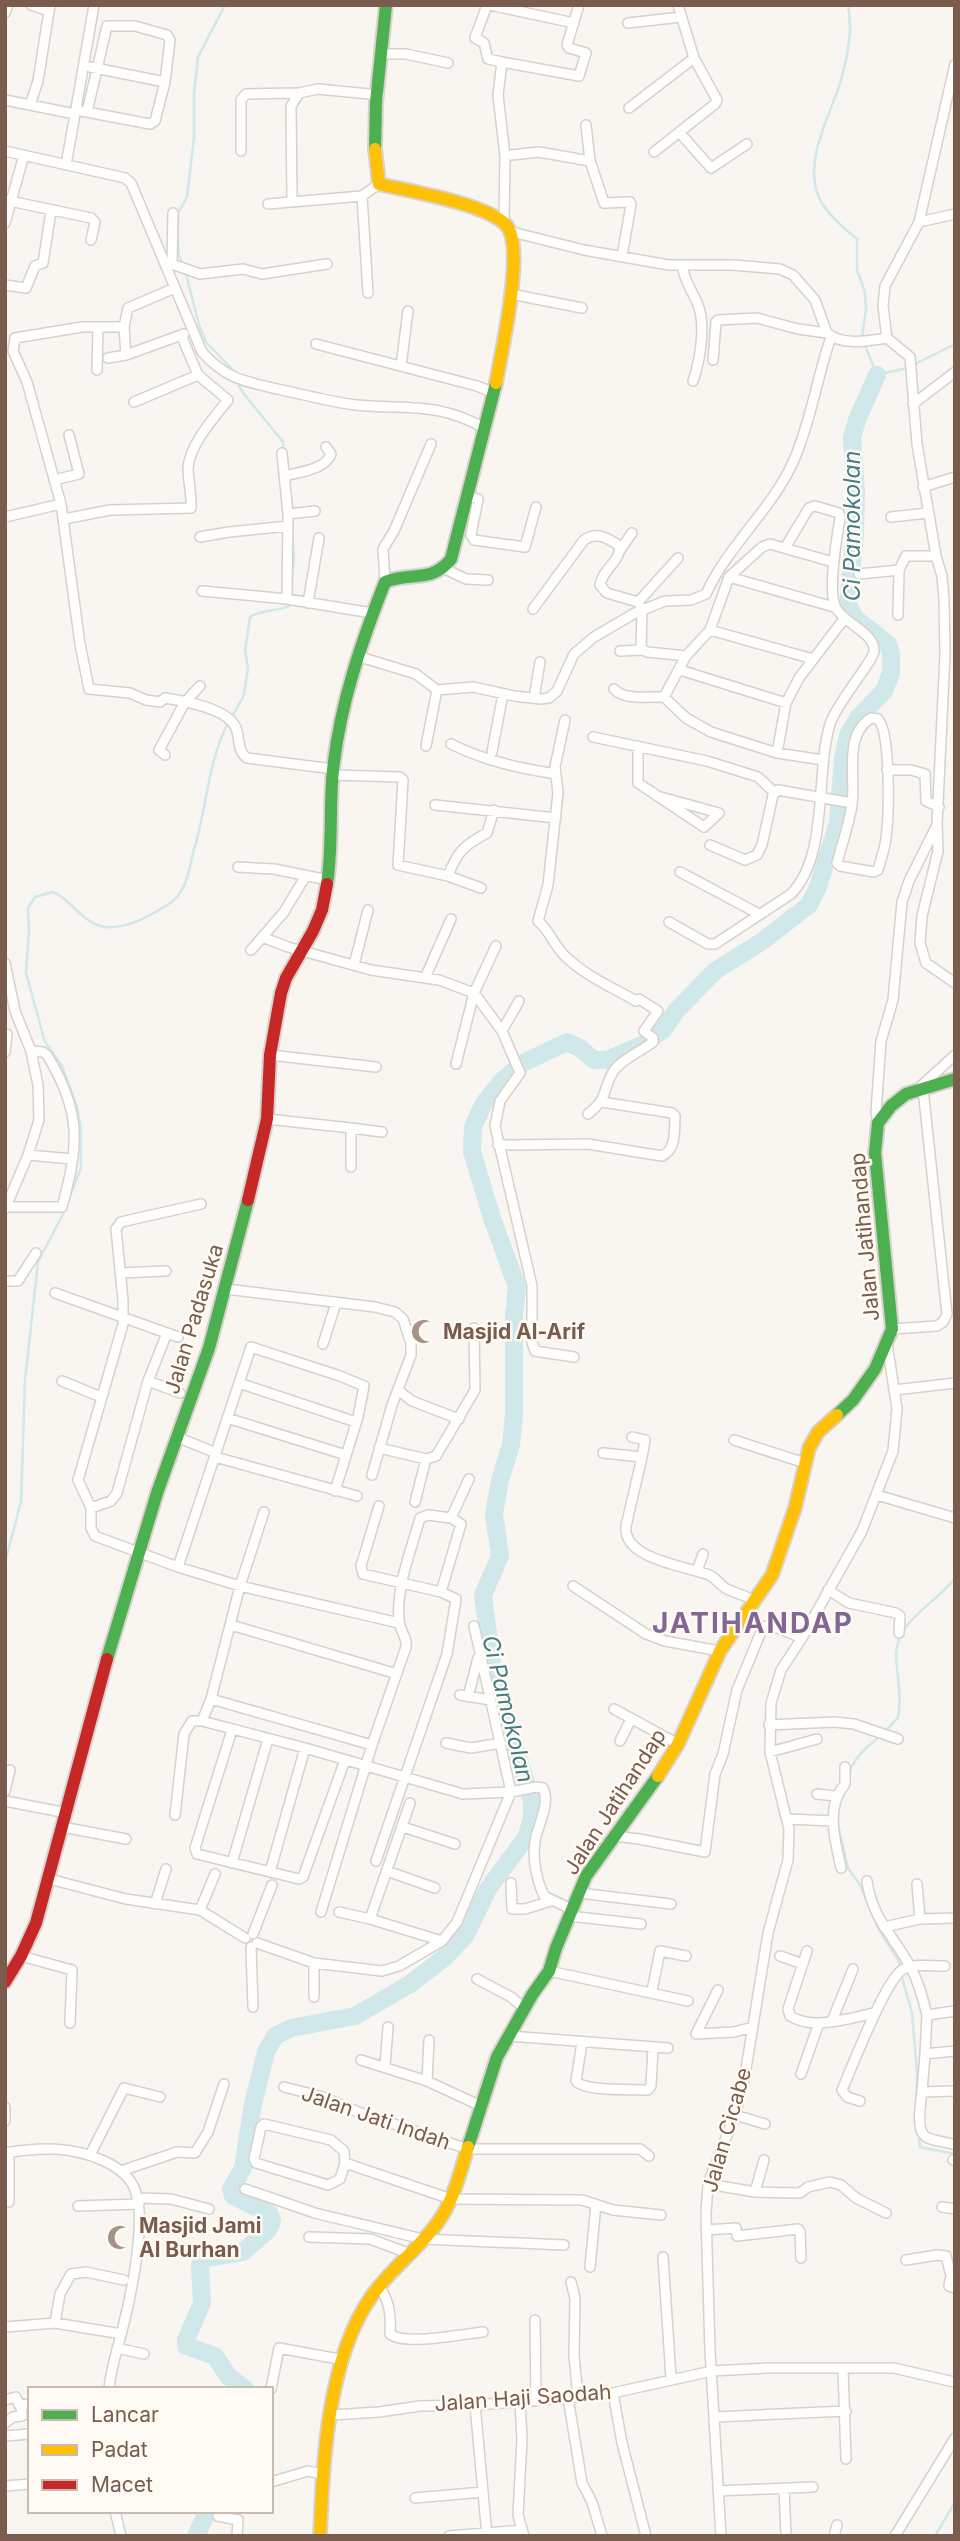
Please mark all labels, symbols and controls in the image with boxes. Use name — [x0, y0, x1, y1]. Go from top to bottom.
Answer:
water label: Ci Pamokolan — [838, 451, 866, 601]
street label: Jalan Jatihandap — [845, 1152, 884, 1322]
street label: Jalan Padasuka — [159, 1241, 228, 1397]
mosque icon: Masjid Al-Arif — [409, 1318, 437, 1346]
place label: Masjid Al-Arif — [443, 1319, 586, 1344]
district label: JATIHANDAP — [652, 1606, 854, 1640]
water label: Ci Pamokolan — [476, 1633, 540, 1785]
street label: Jalan Jatihandap — [558, 1724, 671, 1879]
street label: Jalan Cicabe — [697, 2065, 756, 2195]
street label: Jalan Jati Indah — [298, 2080, 454, 2155]
place label: Masjid Jami Al Burhan — [139, 2213, 261, 2262]
mosque icon: Masjid Jami Al Burhan — [105, 2224, 133, 2252]
street label: Jalan Haji Saodah — [434, 2379, 612, 2416]
legend — [28, 2387, 273, 2513]
text: Lancar — [91, 2402, 159, 2427]
text: Padat — [91, 2437, 148, 2462]
text: Macet — [91, 2472, 153, 2497]

